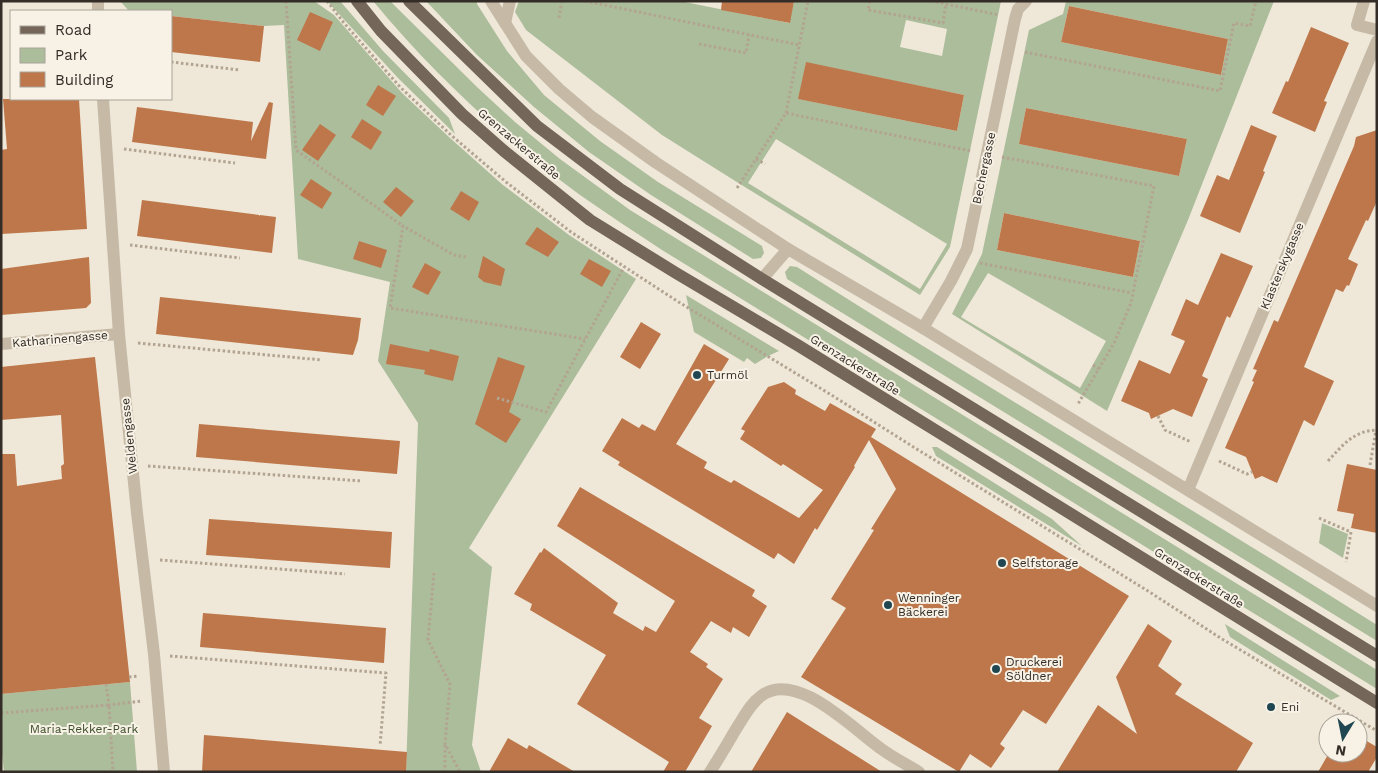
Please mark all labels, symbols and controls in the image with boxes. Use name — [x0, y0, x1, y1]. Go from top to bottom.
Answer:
legend — [10, 10, 172, 100]
text: Road — [55, 21, 92, 39]
text: Park — [55, 46, 88, 64]
text: Building — [55, 71, 113, 89]
street label: Grenzackerstraße — [475, 106, 563, 183]
street label: Bechergasse — [970, 131, 998, 205]
street label: Klasterskygasse — [1257, 220, 1307, 312]
street label: Katharinengasse — [12, 328, 109, 350]
street label: Grenzackerstraße — [808, 332, 902, 398]
place label: Turmöl — [707, 368, 748, 382]
marker: Turmöl — [691, 369, 703, 381]
street label: Weldengasse — [118, 397, 140, 475]
street label: Grenzackerstraße — [1152, 545, 1246, 611]
place label: Selfstorage — [1012, 556, 1078, 570]
marker: Selfstorage — [996, 557, 1008, 569]
place label: Wenninger Bäckerei — [898, 591, 960, 619]
marker: Wenninger Bäckerei — [882, 599, 894, 611]
place label: Druckerei Söldner — [1006, 655, 1062, 683]
marker: Druckerei Söldner — [990, 663, 1002, 675]
place label: Eni — [1281, 700, 1299, 714]
marker: Eni — [1265, 701, 1277, 713]
north arrow — [1318, 713, 1368, 763]
park label: Maria-Rekker-Park — [30, 722, 139, 736]
text: N — [1334, 742, 1347, 760]

